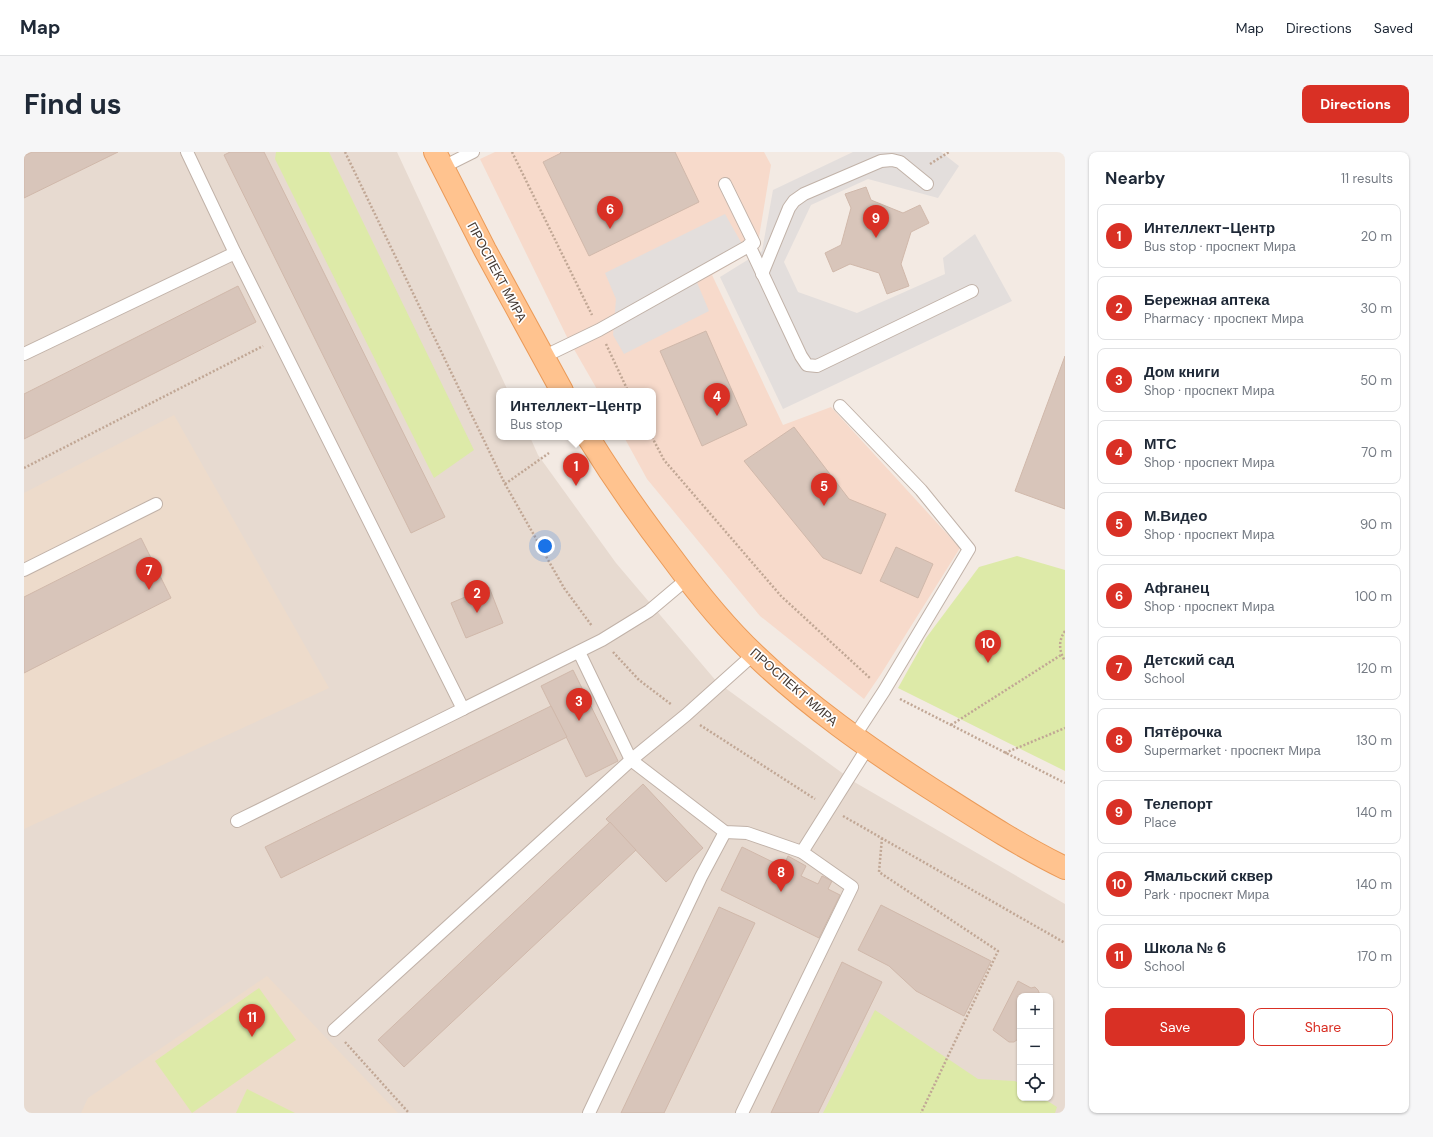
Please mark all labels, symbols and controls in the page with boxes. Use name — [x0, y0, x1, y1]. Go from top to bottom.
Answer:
text: Map — [20, 15, 60, 40]
text: Map — [1236, 19, 1264, 37]
text: Directions — [1286, 19, 1352, 37]
text: Saved — [1374, 19, 1413, 37]
button: Directions — [1302, 85, 1409, 123]
text: Find us — [24, 86, 122, 123]
text: Nearby — [1105, 167, 1165, 189]
text: 11 results — [1341, 170, 1393, 187]
pin: 6 — [597, 196, 623, 229]
pin: 9 — [863, 205, 889, 238]
text: Интеллект-Центр — [1144, 218, 1275, 238]
street label: ПРОСПЕКТ МИРА — [463, 219, 531, 325]
text: 1 — [1117, 228, 1121, 245]
text: 20 m — [1361, 228, 1392, 245]
text: Bus stop · проспект Мира — [1144, 238, 1296, 255]
text: Бережная аптека — [1144, 290, 1270, 310]
text: 2 — [1115, 300, 1123, 317]
text: 30 m — [1360, 300, 1392, 317]
text: Pharmacy · проспект Мира — [1144, 310, 1304, 327]
text: Дом книги — [1144, 362, 1220, 382]
text: 3 — [1115, 372, 1123, 389]
text: 50 m — [1360, 372, 1392, 389]
text: Shop · проспект Мира — [1144, 382, 1274, 399]
pin: 4 — [704, 383, 730, 416]
popup — [496, 388, 656, 440]
text: Интеллект-Центр — [510, 396, 642, 416]
text: Bus stop — [510, 416, 563, 433]
text: МТС — [1144, 434, 1177, 454]
text: 4 — [1115, 444, 1123, 461]
text: 70 m — [1361, 444, 1392, 461]
pin: 1 — [563, 453, 589, 486]
text: Shop · проспект Мира — [1144, 454, 1274, 471]
pin: 5 — [811, 473, 837, 506]
text: М.Видео — [1144, 506, 1207, 526]
text: 5 — [1115, 516, 1123, 533]
text: 90 m — [1360, 516, 1392, 533]
text: Shop · проспект Мира — [1144, 526, 1274, 543]
your location — [535, 536, 555, 556]
pin: 7 — [136, 557, 162, 590]
text: Афганец — [1144, 578, 1209, 598]
pin: 2 — [464, 580, 490, 613]
text: 6 — [1115, 588, 1123, 605]
text: 100 m — [1355, 588, 1392, 605]
text: Shop · проспект Мира — [1144, 598, 1274, 615]
pin: 10 — [975, 630, 1001, 663]
street label: ПРОСПЕКТ МИРА — [747, 644, 842, 730]
text: Детский сад — [1144, 650, 1234, 670]
text: 7 — [1116, 660, 1122, 677]
text: 120 m — [1357, 660, 1392, 677]
text: School — [1144, 670, 1185, 687]
pin: 3 — [566, 688, 592, 721]
text: Пятёрочка — [1144, 722, 1222, 742]
text: 8 — [1115, 732, 1123, 749]
text: 130 m — [1356, 732, 1392, 749]
text: Supermarket · проспект Мира — [1144, 742, 1321, 759]
text: Телепорт — [1144, 794, 1213, 814]
text: 9 — [1115, 804, 1123, 821]
text: 140 m — [1356, 804, 1392, 821]
text: Place — [1144, 814, 1176, 831]
pin: 8 — [768, 859, 794, 892]
text: Ямальский сквер — [1144, 866, 1273, 886]
text: 10 — [1112, 876, 1126, 893]
text: 140 m — [1356, 876, 1392, 893]
text: Park · проспект Мира — [1144, 886, 1269, 903]
text: Школа № 6 — [1144, 938, 1226, 958]
text: 11 — [1114, 948, 1124, 965]
text: 170 m — [1357, 948, 1392, 965]
text: School — [1144, 958, 1185, 975]
map controls — [1017, 993, 1053, 1101]
button: + — [1017, 993, 1053, 1029]
pin: 11 — [239, 1004, 265, 1037]
button: Save — [1105, 1008, 1245, 1046]
button: Share — [1253, 1008, 1393, 1046]
button: − — [1017, 1029, 1053, 1065]
button: locate — [1017, 1065, 1053, 1101]

